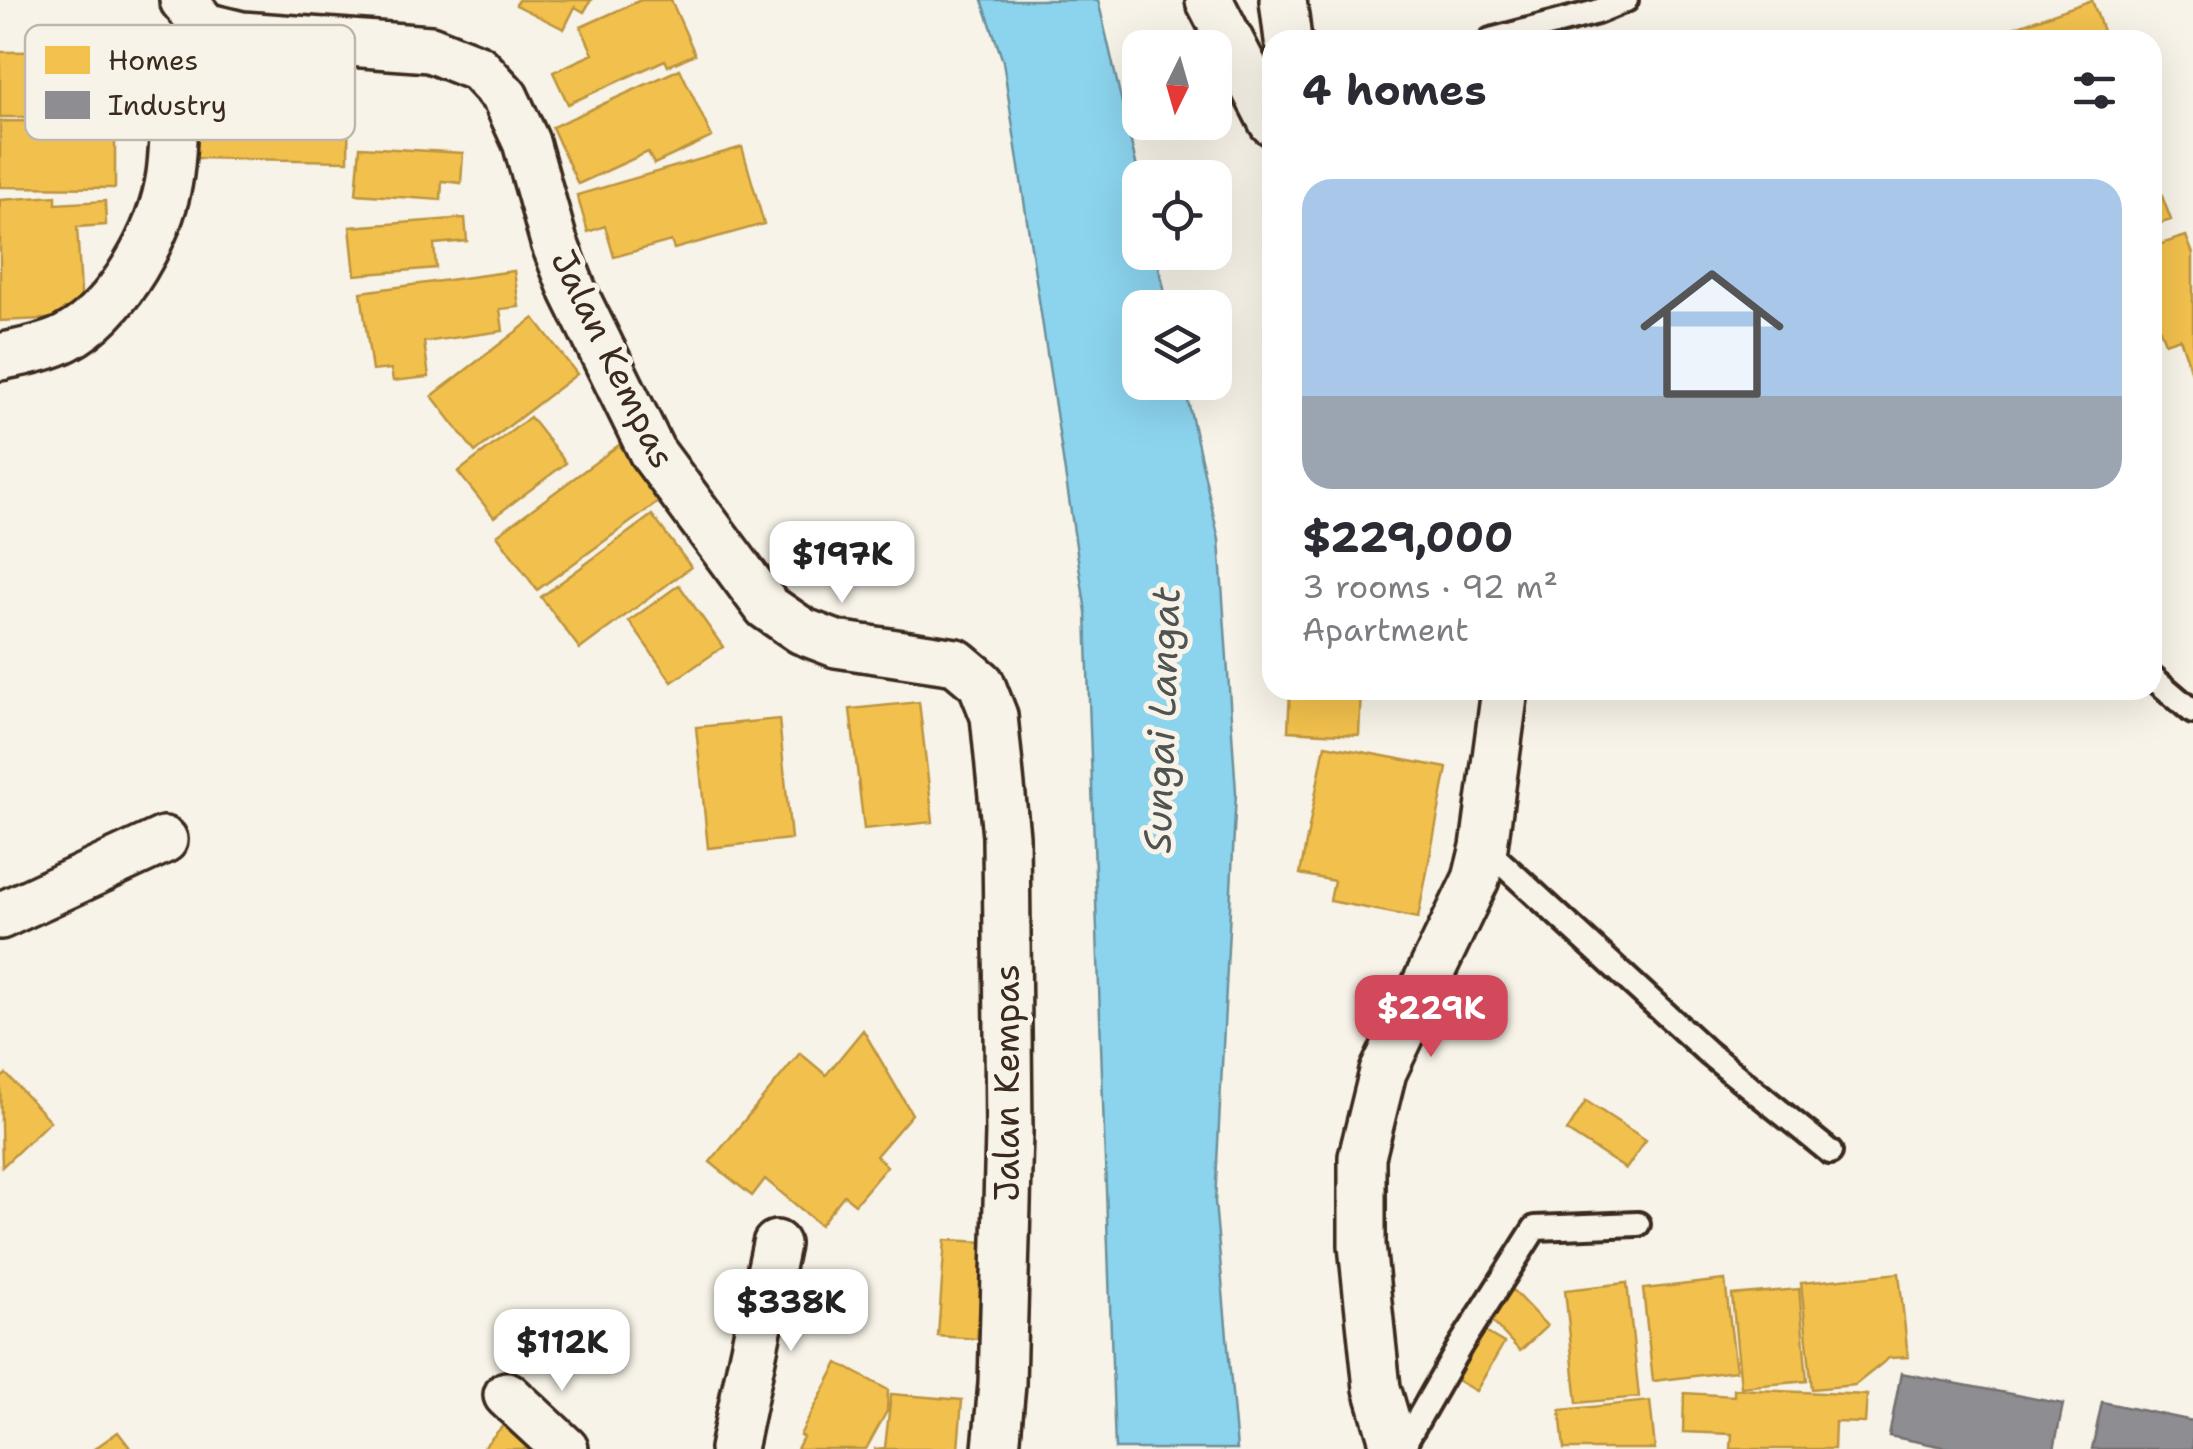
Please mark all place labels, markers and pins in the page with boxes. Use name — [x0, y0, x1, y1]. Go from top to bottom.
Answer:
pin: $197K — [772, 521, 912, 606]
pin: $229K — [1361, 975, 1501, 1060]
pin: $338K — [721, 1269, 861, 1354]
pin: $112K — [492, 1309, 632, 1394]

